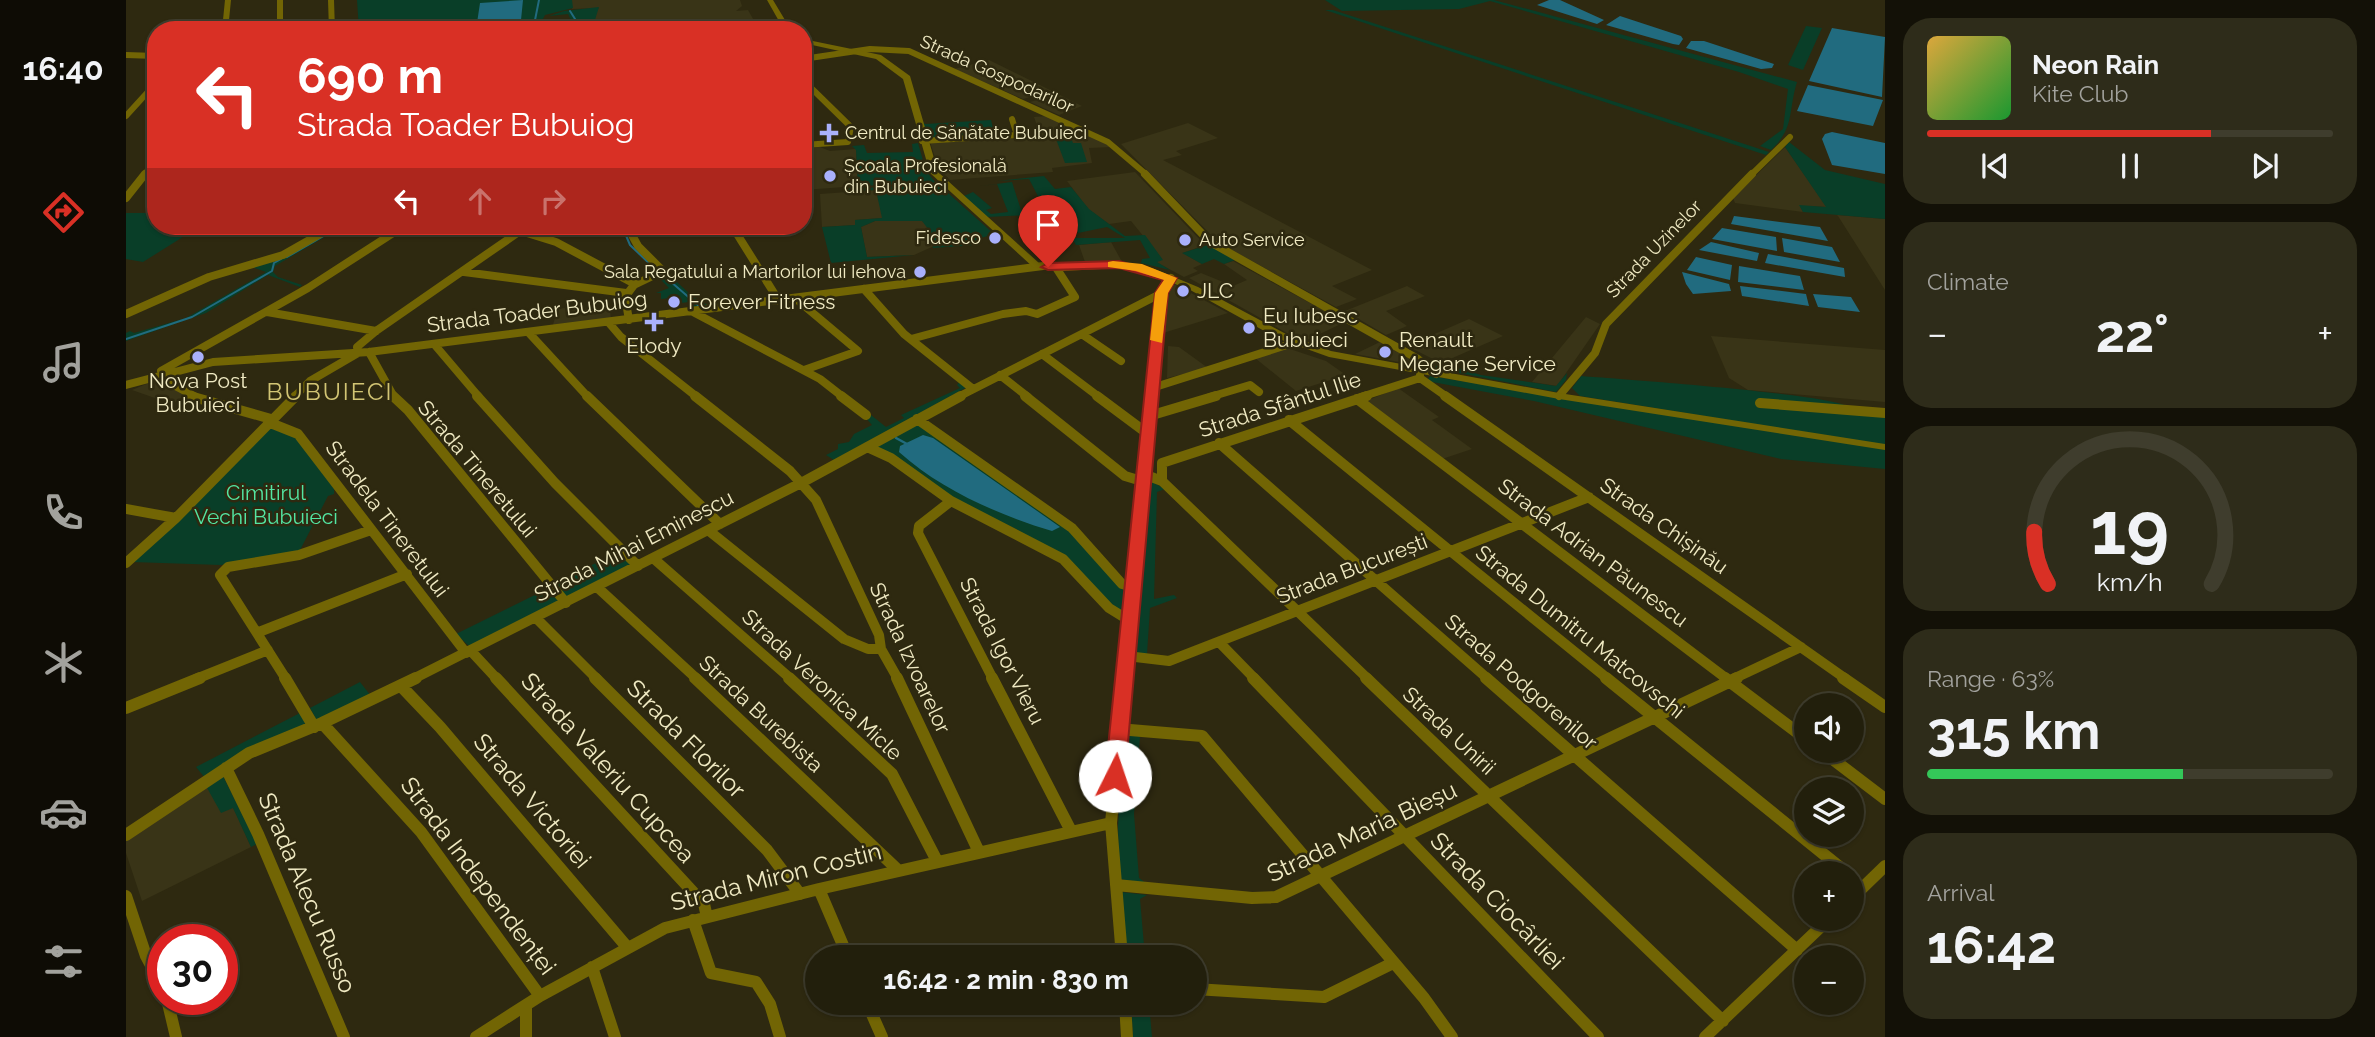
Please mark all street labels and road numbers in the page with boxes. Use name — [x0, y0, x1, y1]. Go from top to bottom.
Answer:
street label: Strada Gospodarilor — [917, 30, 1078, 117]
street label: Strada Uzinelor — [1602, 195, 1706, 302]
street label: Strada Toader Bubuiog — [425, 286, 648, 337]
street label: Strada Sfântul Ilie — [1196, 367, 1364, 443]
street label: Strada Tineretului — [413, 395, 542, 542]
street label: Stradela Tineretului — [320, 436, 454, 602]
street label: Strada Chișinău — [1596, 472, 1733, 579]
street label: Strada Adrian Păunescu — [1493, 473, 1693, 632]
street label: Strada Mihai Eminescu — [530, 484, 738, 607]
street label: Strada București — [1273, 528, 1431, 609]
street label: Strada Dumitru Matcovschi — [1471, 540, 1690, 724]
street label: Strada Igor Vieru — [955, 573, 1050, 728]
street label: Strada Izvoarelor — [865, 578, 957, 738]
street label: Strada Veronica Micle — [737, 604, 908, 765]
street label: Strada Podgorenilor — [1440, 609, 1603, 755]
street label: Strada Burebista — [694, 650, 828, 777]
street label: Strada Valeriu Cupcea — [515, 667, 701, 869]
street label: Strada Florilor — [621, 673, 752, 804]
street label: Strada Unirii — [1398, 681, 1501, 780]
street label: Strada Victoriei — [468, 727, 597, 874]
street label: Strada Independenței — [395, 771, 562, 980]
street label: Strada Maria Bieșu — [1262, 775, 1461, 888]
street label: Strada Alecu Russo — [252, 788, 363, 997]
street label: Strada Ciocârliei — [1425, 826, 1570, 975]
street label: Strada Miron Costin — [667, 836, 884, 917]

